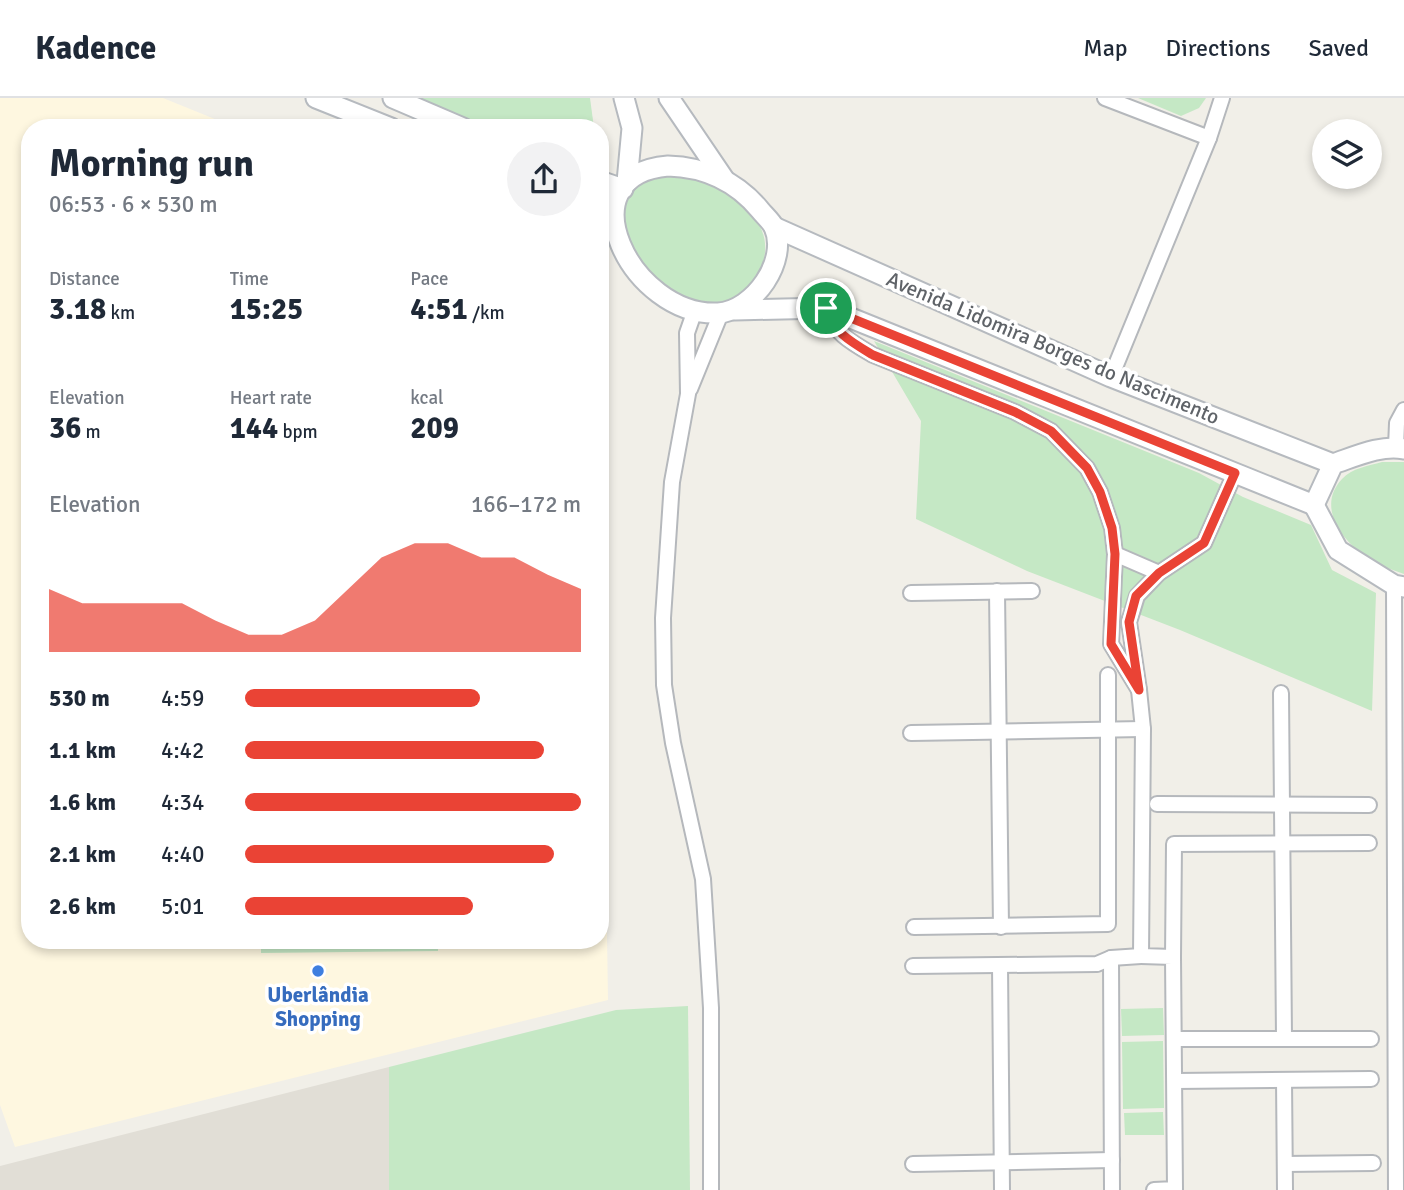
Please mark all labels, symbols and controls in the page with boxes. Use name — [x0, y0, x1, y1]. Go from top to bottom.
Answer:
text: Kadence — [35, 28, 156, 69]
text: Map — [1083, 33, 1128, 63]
text: Directions — [1166, 33, 1271, 63]
text: Saved — [1309, 33, 1369, 63]
map controls — [1312, 119, 1382, 189]
button: layers — [1312, 119, 1382, 189]
text: Morning run — [49, 140, 254, 187]
button: share — [507, 142, 581, 216]
text: 06:53 · 6 × 530 m — [49, 190, 218, 219]
street label: Avenida Lidomira Borges do Nascimento — [883, 266, 1223, 430]
text: Distance — [49, 267, 120, 291]
text: Time — [230, 267, 269, 291]
text: Pace — [410, 267, 449, 291]
pin — [796, 278, 856, 338]
icon: arrive — [807, 289, 845, 327]
text: 3.18 — [49, 291, 106, 328]
text: 15:25 — [230, 291, 303, 328]
text: 4:51 — [410, 291, 468, 328]
text: km — [106, 301, 135, 325]
text: /km — [468, 301, 505, 325]
text: Elevation — [49, 386, 125, 410]
text: Heart rate — [230, 386, 312, 410]
text: kcal — [410, 386, 444, 410]
text: 36 — [49, 410, 81, 447]
text: 144 — [230, 410, 278, 447]
text: 209 — [410, 410, 459, 447]
text: m — [81, 420, 101, 444]
text: bpm — [278, 420, 318, 444]
text: Elevation — [49, 490, 141, 519]
text: 166–172 m — [471, 490, 581, 519]
text: 530 m — [49, 684, 110, 713]
text: 4:59 — [161, 684, 204, 713]
text: 1.1 km — [49, 736, 116, 765]
text: 4:42 — [161, 736, 204, 765]
text: 1.6 km — [49, 788, 116, 817]
text: 4:34 — [161, 788, 204, 817]
text: 2.1 km — [49, 840, 116, 869]
text: 4:40 — [161, 840, 204, 869]
text: 2.6 km — [49, 892, 116, 921]
text: 5:01 — [161, 892, 204, 921]
marker: Uberlândia Shopping — [310, 963, 326, 979]
place label: Uberlândia Shopping — [267, 982, 369, 1032]

